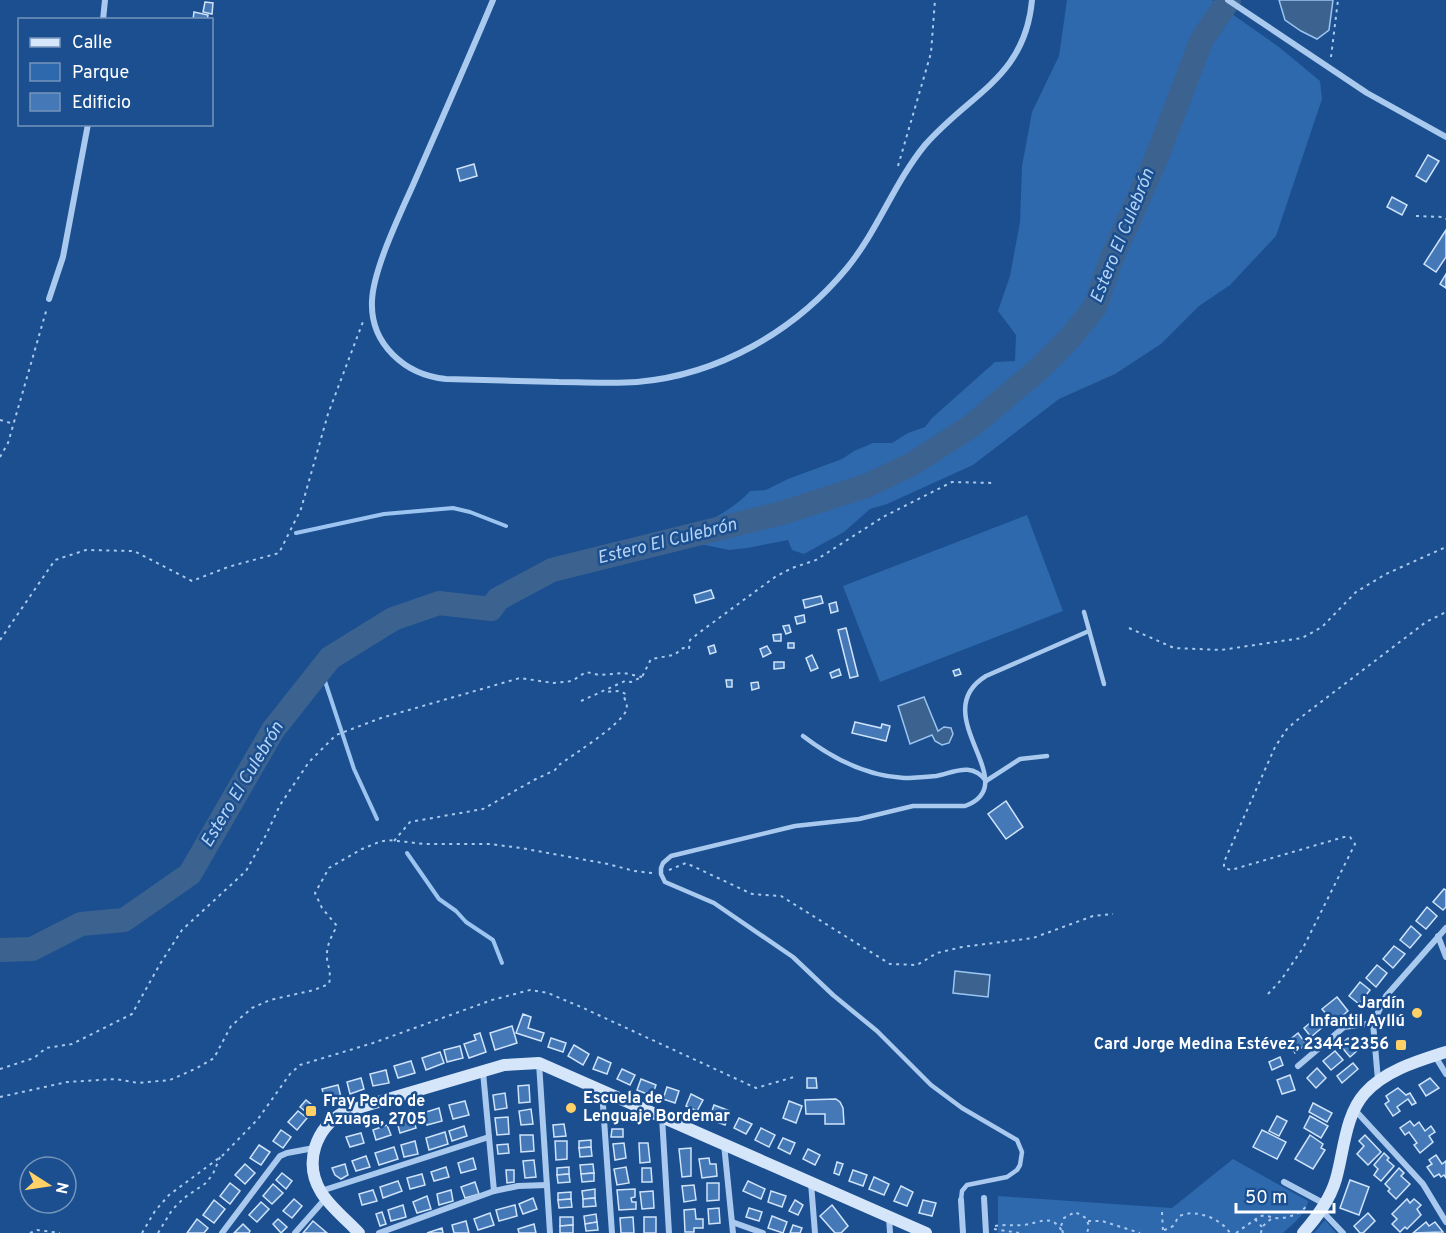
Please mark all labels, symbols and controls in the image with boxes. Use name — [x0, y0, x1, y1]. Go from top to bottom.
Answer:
legend — [18, 18, 213, 126]
text: Calle — [72, 32, 112, 55]
text: Parque — [72, 62, 129, 85]
text: Edificio — [72, 92, 131, 115]
water label: Estero El Culebrón — [1086, 165, 1160, 307]
water label: Estero El Culebrón — [595, 514, 739, 570]
water label: Estero El Culebrón — [196, 718, 290, 852]
place label: Jardín Infantil Ayllú — [1310, 994, 1405, 1032]
marker: Jardín Infantil Ayllú — [1410, 1006, 1424, 1020]
place label: Card Jorge Medina Estévez, 2344-2356 — [1094, 1035, 1389, 1055]
marker: Card Jorge Medina Estévez, 2344-2356 — [1394, 1038, 1408, 1052]
place label: Escuela de Lenguaje Bordemar — [583, 1089, 730, 1127]
place label: Fray Pedro de Azuaga, 2705 — [323, 1092, 427, 1130]
marker: Escuela de Lenguaje Bordemar — [564, 1101, 578, 1115]
marker: Fray Pedro de Azuaga, 2705 — [304, 1104, 318, 1118]
north arrow — [18, 1155, 78, 1215]
scale bar — [1236, 1176, 1334, 1214]
text: N — [50, 1180, 72, 1195]
text: 50 m — [1245, 1187, 1287, 1210]

